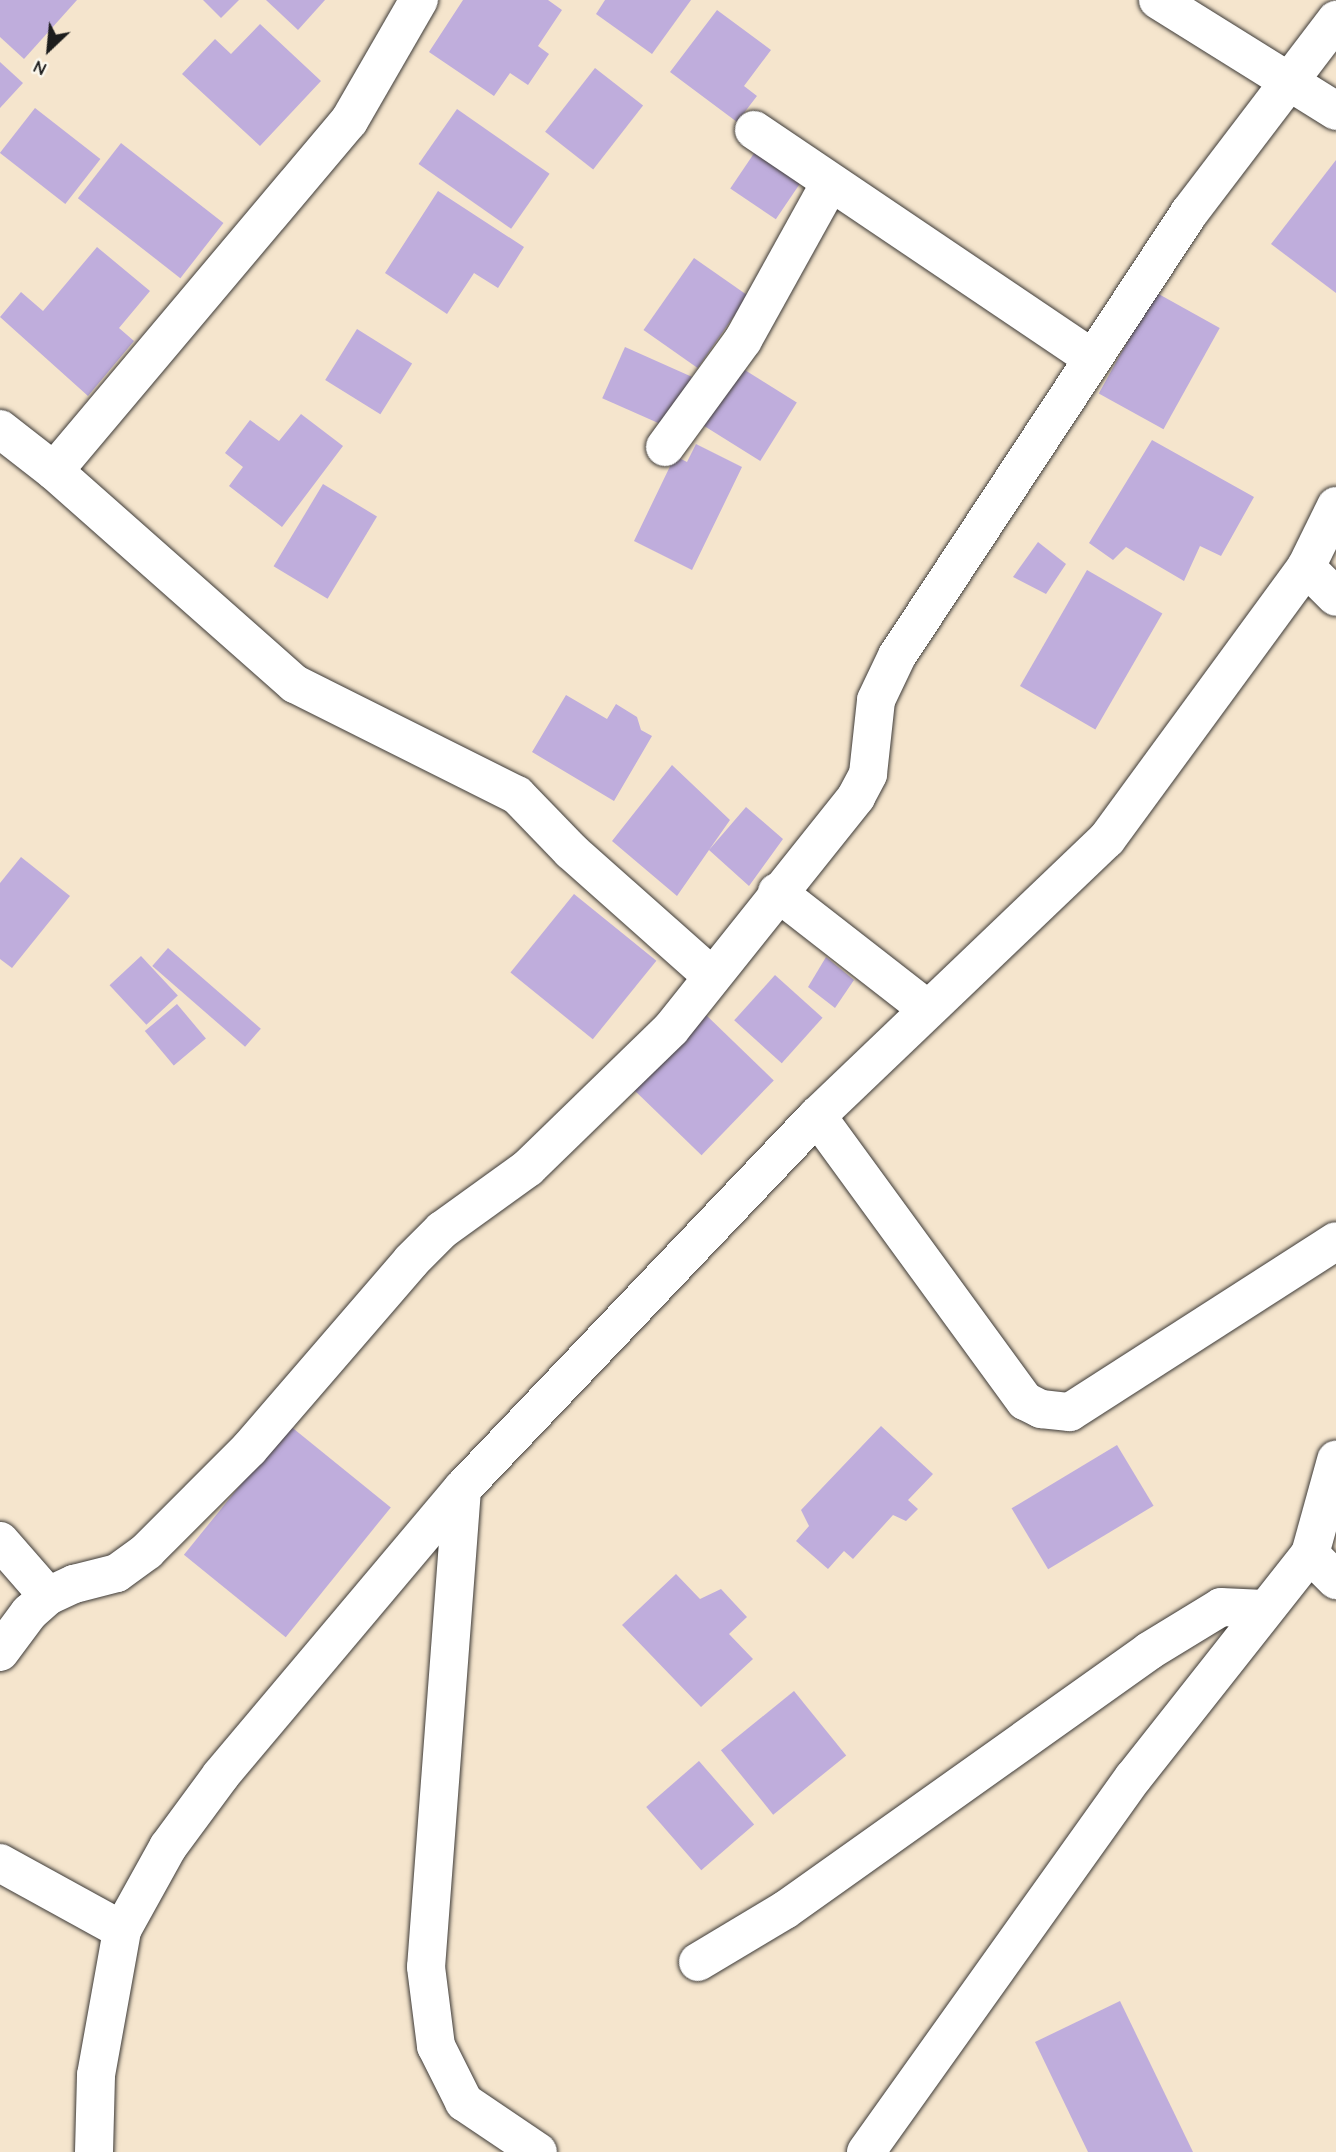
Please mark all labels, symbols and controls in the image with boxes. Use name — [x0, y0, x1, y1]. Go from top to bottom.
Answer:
north arrow — [14, 14, 84, 84]
text: N — [29, 55, 50, 80]

